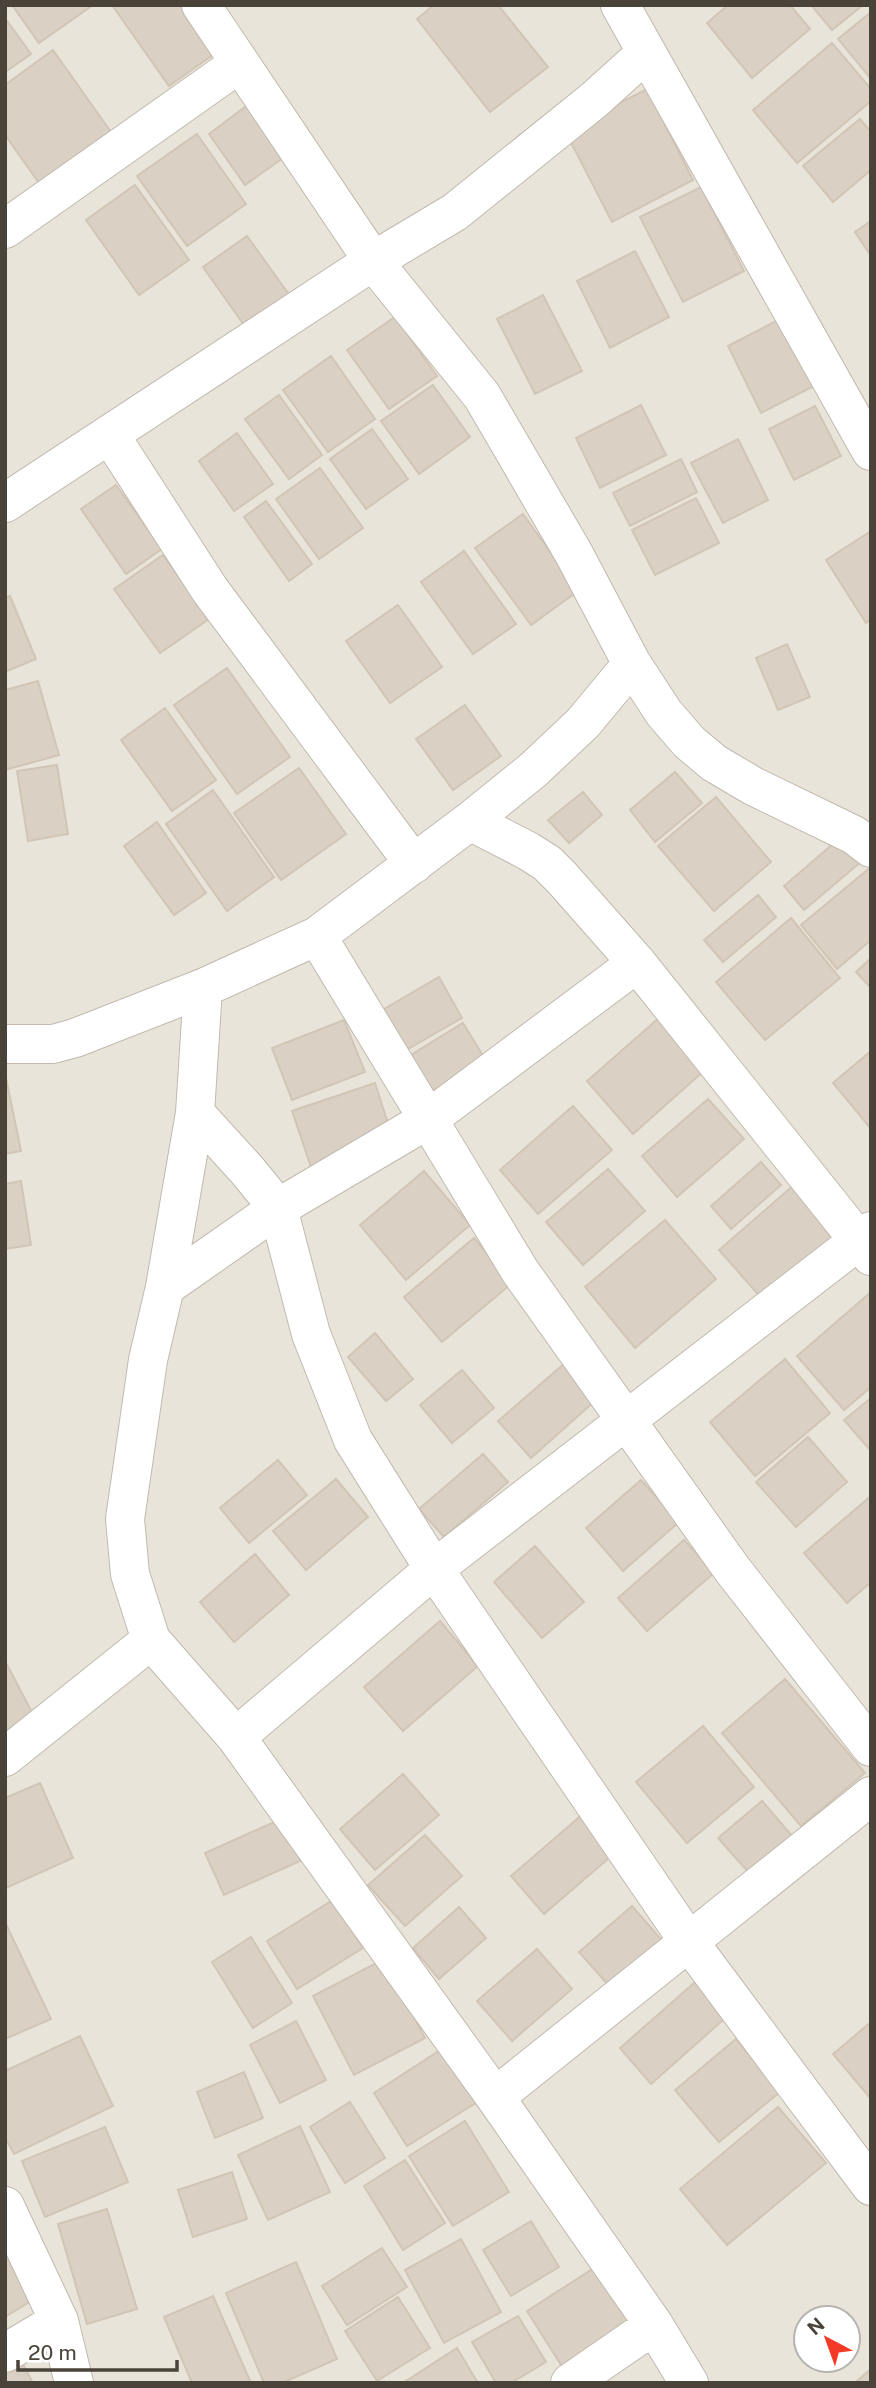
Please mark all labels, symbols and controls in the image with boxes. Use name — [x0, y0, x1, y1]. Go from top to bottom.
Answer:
north arrow — [792, 2304, 862, 2374]
text: N — [803, 2313, 829, 2339]
scale bar — [18, 2328, 177, 2372]
text: 20 m — [28, 2340, 77, 2365]

